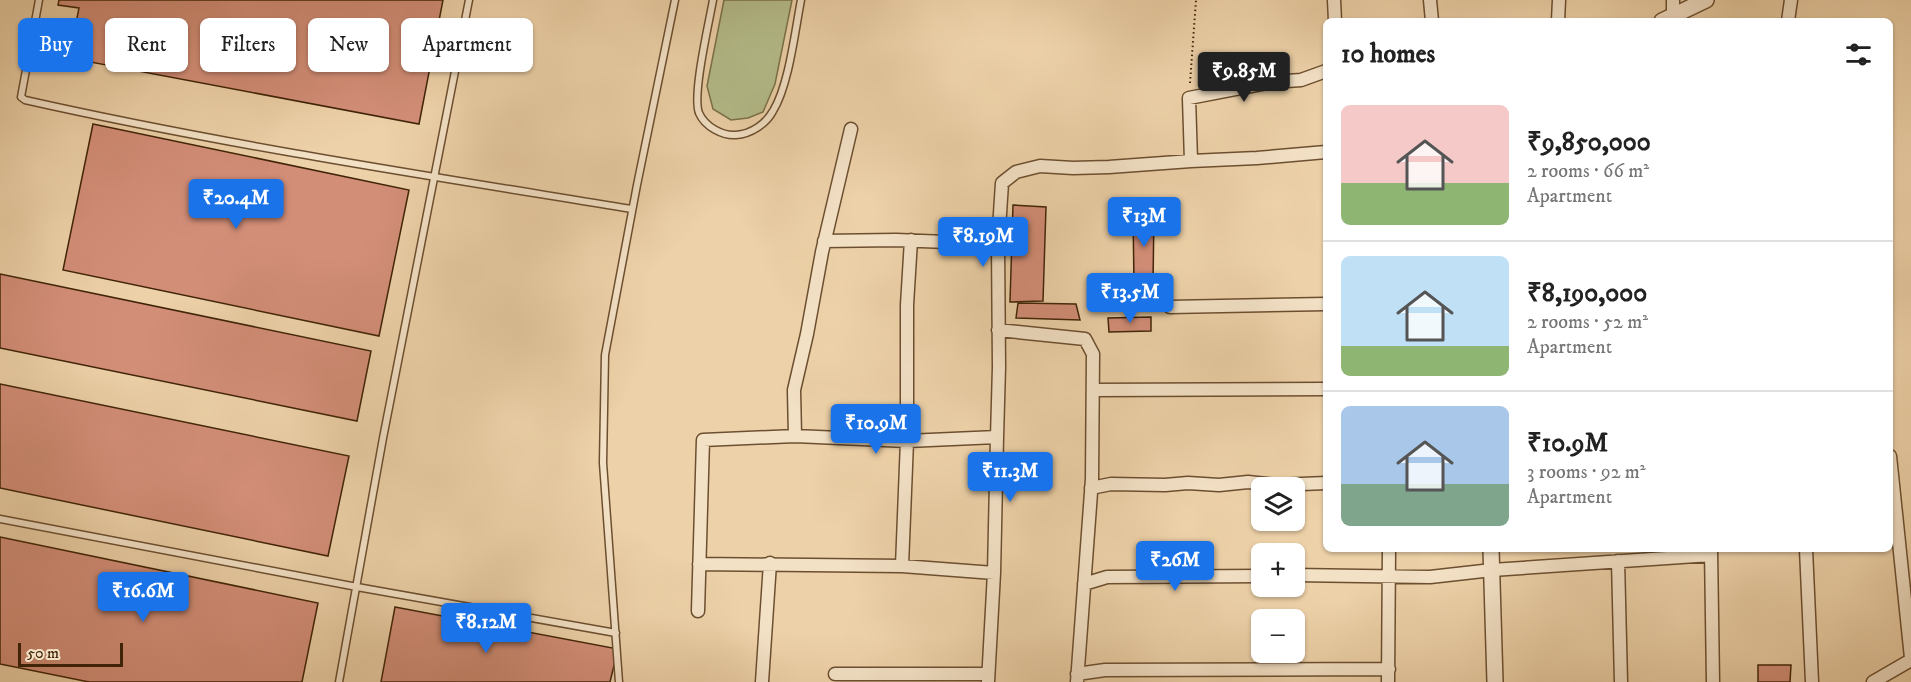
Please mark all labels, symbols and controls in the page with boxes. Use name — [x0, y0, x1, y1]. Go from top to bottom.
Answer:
chip: Buy — [18, 18, 93, 72]
chip: Rent — [105, 18, 188, 72]
chip: Filters — [200, 18, 296, 72]
chip: New — [308, 18, 389, 72]
chip: Apartment — [401, 18, 533, 72]
text: 10 homes — [1341, 38, 1435, 71]
icon: filters — [1842, 38, 1875, 71]
pin: ₹9.85M — [1195, 52, 1293, 103]
text: ₹9.85M — [1212, 59, 1276, 84]
text: ₹9,850,000 — [1527, 126, 1651, 159]
icon: home — [1389, 129, 1461, 201]
text: 2 rooms · 66 m² — [1527, 159, 1649, 184]
pin: ₹20.4M — [187, 179, 285, 230]
text: Apartment — [1527, 184, 1612, 209]
text: ₹20.4M — [203, 186, 269, 211]
pin: ₹13M — [1108, 197, 1180, 248]
text: ₹13M — [1122, 204, 1166, 229]
pin: ₹8.19M — [934, 217, 1032, 268]
text: ₹8.19M — [952, 224, 1014, 249]
pin: ₹13.5M — [1081, 273, 1179, 324]
text: ₹8,190,000 — [1527, 277, 1647, 310]
text: ₹13.5M — [1101, 280, 1159, 305]
icon: home — [1389, 280, 1461, 352]
text: 2 rooms · 52 m² — [1527, 310, 1648, 335]
text: Apartment — [1527, 335, 1612, 360]
pin: ₹10.9M — [827, 404, 925, 455]
text: ₹10.9M — [845, 411, 907, 436]
text: ₹10.9M — [1527, 427, 1608, 460]
icon: home — [1389, 430, 1461, 502]
pin: ₹11.3M — [961, 452, 1059, 503]
text: ₹11.3M — [982, 459, 1038, 484]
text: 3 rooms · 92 m² — [1527, 460, 1646, 485]
map controls — [1251, 477, 1305, 663]
button: layers — [1251, 477, 1305, 531]
text: Apartment — [1527, 485, 1612, 510]
pin: ₹26M — [1139, 541, 1211, 592]
button: + — [1251, 543, 1305, 597]
text: ₹26M — [1150, 548, 1200, 573]
pin: ₹16.6M — [94, 572, 192, 623]
text: ₹16.6M — [112, 579, 174, 604]
pin: ₹8.12M — [437, 603, 535, 654]
button: − — [1251, 609, 1305, 663]
text: ₹8.12M — [455, 610, 517, 635]
scale bar — [18, 640, 123, 668]
text: 50 m — [27, 643, 59, 663]

